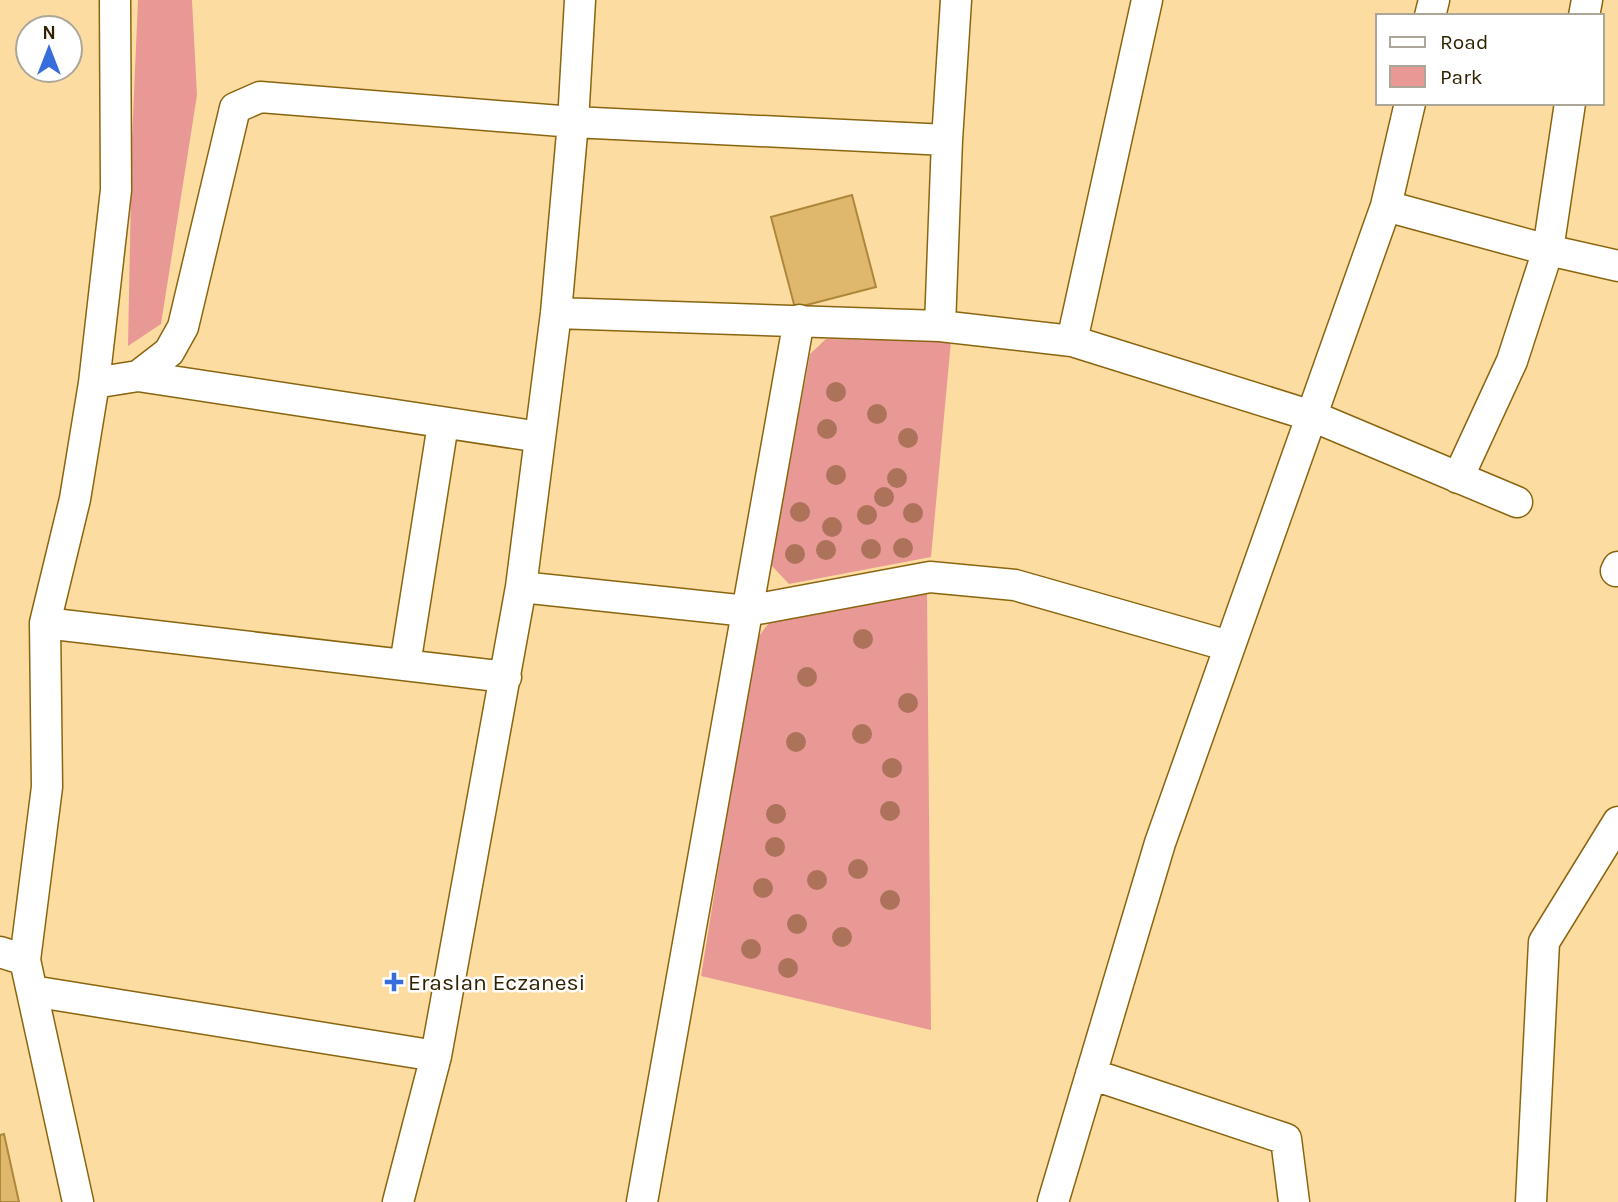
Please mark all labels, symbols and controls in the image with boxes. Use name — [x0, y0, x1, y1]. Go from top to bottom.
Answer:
north arrow — [14, 14, 84, 84]
legend — [1376, 14, 1604, 105]
text: N — [42, 22, 56, 44]
text: Road — [1440, 30, 1488, 54]
text: Park — [1440, 65, 1483, 89]
place label: Eraslan Eczanesi — [408, 969, 585, 996]
marker: Eraslan Eczanesi — [386, 974, 402, 990]

